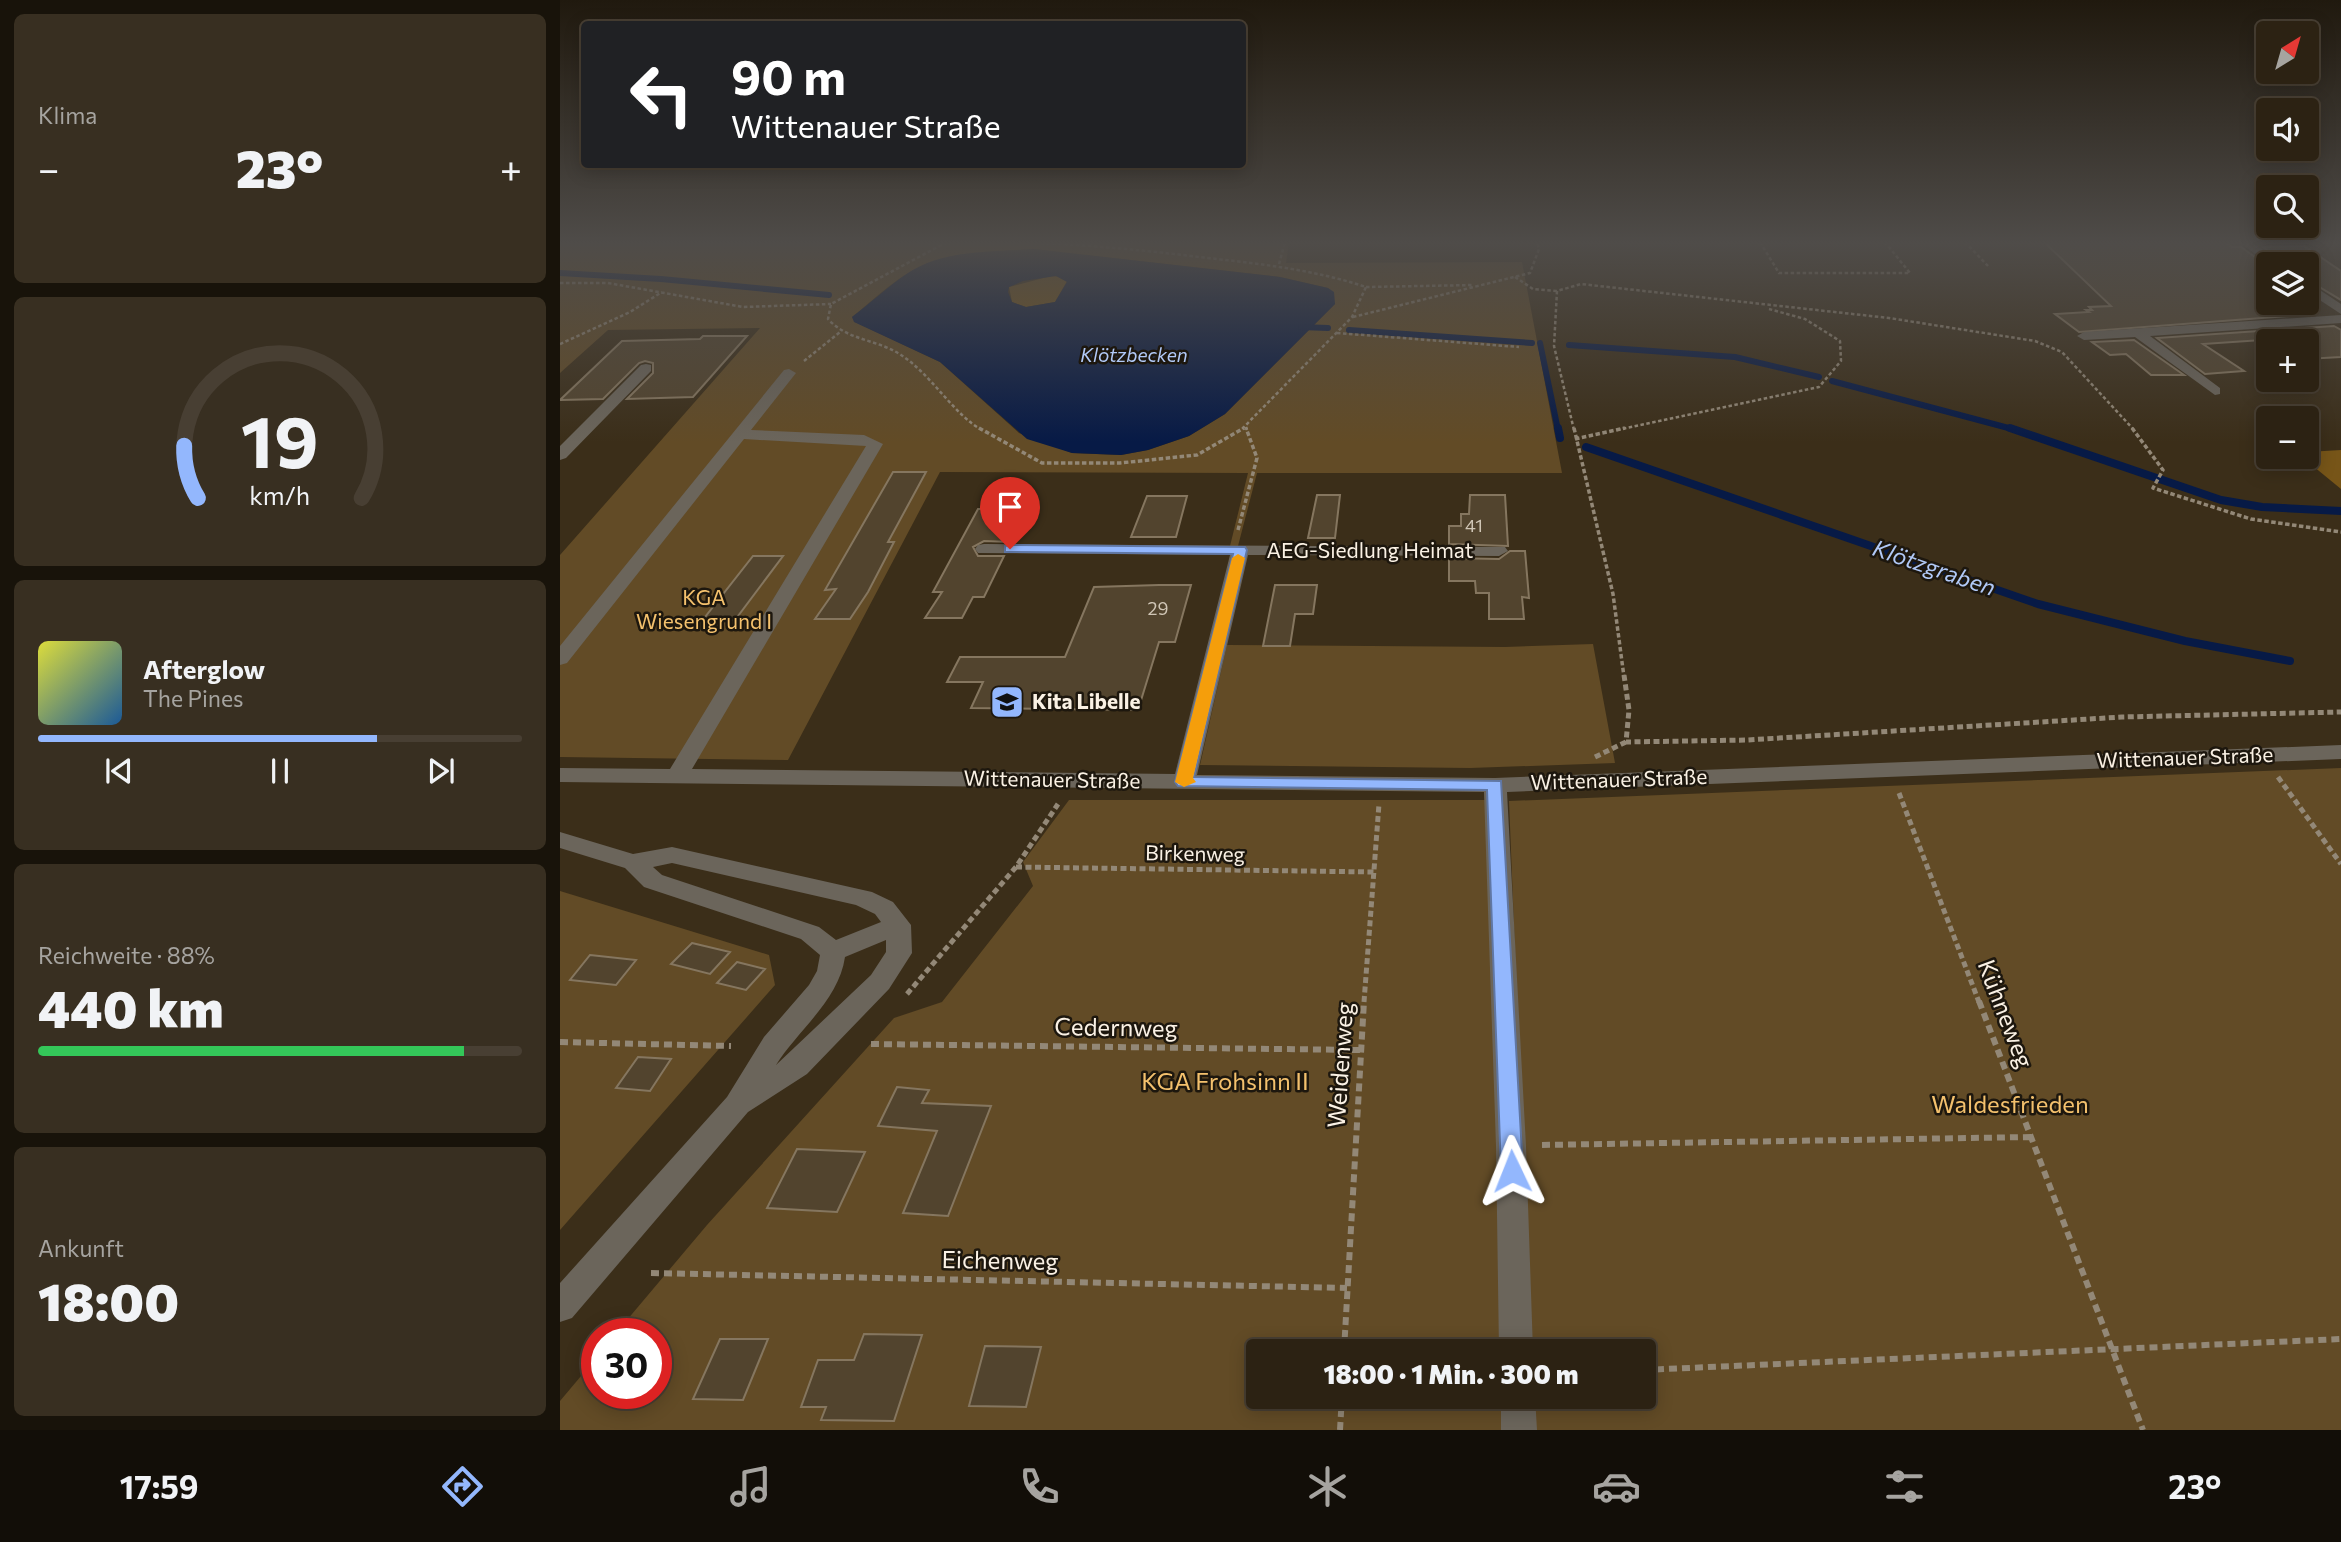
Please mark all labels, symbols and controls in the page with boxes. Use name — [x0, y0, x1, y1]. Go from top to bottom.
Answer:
north arrow — [2256, 21, 2319, 84]
map controls — [2256, 21, 2319, 469]
text: 90 m — [731, 45, 846, 105]
icon: left — [616, 49, 707, 140]
button: sound — [2256, 98, 2319, 161]
text: Klima — [38, 101, 97, 129]
text: Wittenauer Straße — [731, 105, 1001, 145]
text: 23° — [236, 135, 323, 199]
text: − — [38, 144, 60, 191]
text: + — [500, 144, 522, 191]
button: search — [2256, 175, 2319, 238]
button: layers — [2256, 252, 2319, 315]
button: + — [2256, 329, 2319, 392]
water label: Klötzbecken — [1080, 343, 1188, 366]
text: 19 — [241, 394, 319, 483]
button: − — [2256, 406, 2319, 469]
pin — [980, 477, 1040, 549]
text: km/h — [250, 480, 310, 510]
icon: arrive — [991, 488, 1029, 526]
house number: 41 — [1465, 514, 1483, 536]
water label: Klötzgraben — [1869, 533, 1999, 601]
street label: AEG-Siedlung Heimat — [1267, 537, 1473, 562]
park label: KGA Wiesengrund I — [636, 584, 772, 633]
house number: 29 — [1148, 597, 1168, 619]
text: Afterglow — [143, 653, 265, 684]
school or university icon: Kita Libelle — [988, 683, 1026, 721]
text: The Pines — [143, 684, 244, 712]
place label: Kita Libelle — [1032, 688, 1141, 713]
street label: Wittenauer Straße — [2096, 741, 2274, 772]
icon: previous — [100, 752, 138, 790]
icon: pause — [261, 752, 299, 790]
icon: next — [422, 752, 460, 790]
street label: Wittenauer Straße — [1530, 763, 1708, 794]
street label: Wittenauer Straße — [963, 764, 1141, 793]
street label: Birkenweg — [1145, 839, 1245, 866]
text: Reichweite · 88% — [38, 941, 215, 969]
street label: Kühneweg — [1973, 955, 2040, 1072]
text: 440 km — [38, 975, 224, 1039]
street label: Weidenweg — [1321, 1001, 1358, 1129]
street label: Cedernweg — [1054, 1011, 1178, 1042]
park label: KGA Frohsinn II — [1141, 1066, 1309, 1095]
park label: Waldesfrieden — [1931, 1089, 2089, 1118]
position arrow — [1475, 1134, 1549, 1208]
text: Ankunft — [38, 1234, 124, 1262]
street label: Eichenweg — [941, 1244, 1059, 1275]
text: 18:00 — [38, 1268, 179, 1332]
speed limit sign: 30 — [581, 1318, 672, 1409]
text: 18:00 · 1 Min. · 300 m — [1323, 1358, 1579, 1389]
icon: directions — [438, 1462, 487, 1511]
icon: music — [726, 1462, 775, 1511]
icon: phone — [1015, 1462, 1064, 1511]
icon: climate — [1303, 1462, 1352, 1511]
icon: car — [1592, 1462, 1641, 1511]
icon: filters — [1880, 1462, 1929, 1511]
text: 17:59 — [120, 1466, 199, 1506]
text: 23° — [2168, 1466, 2221, 1506]

